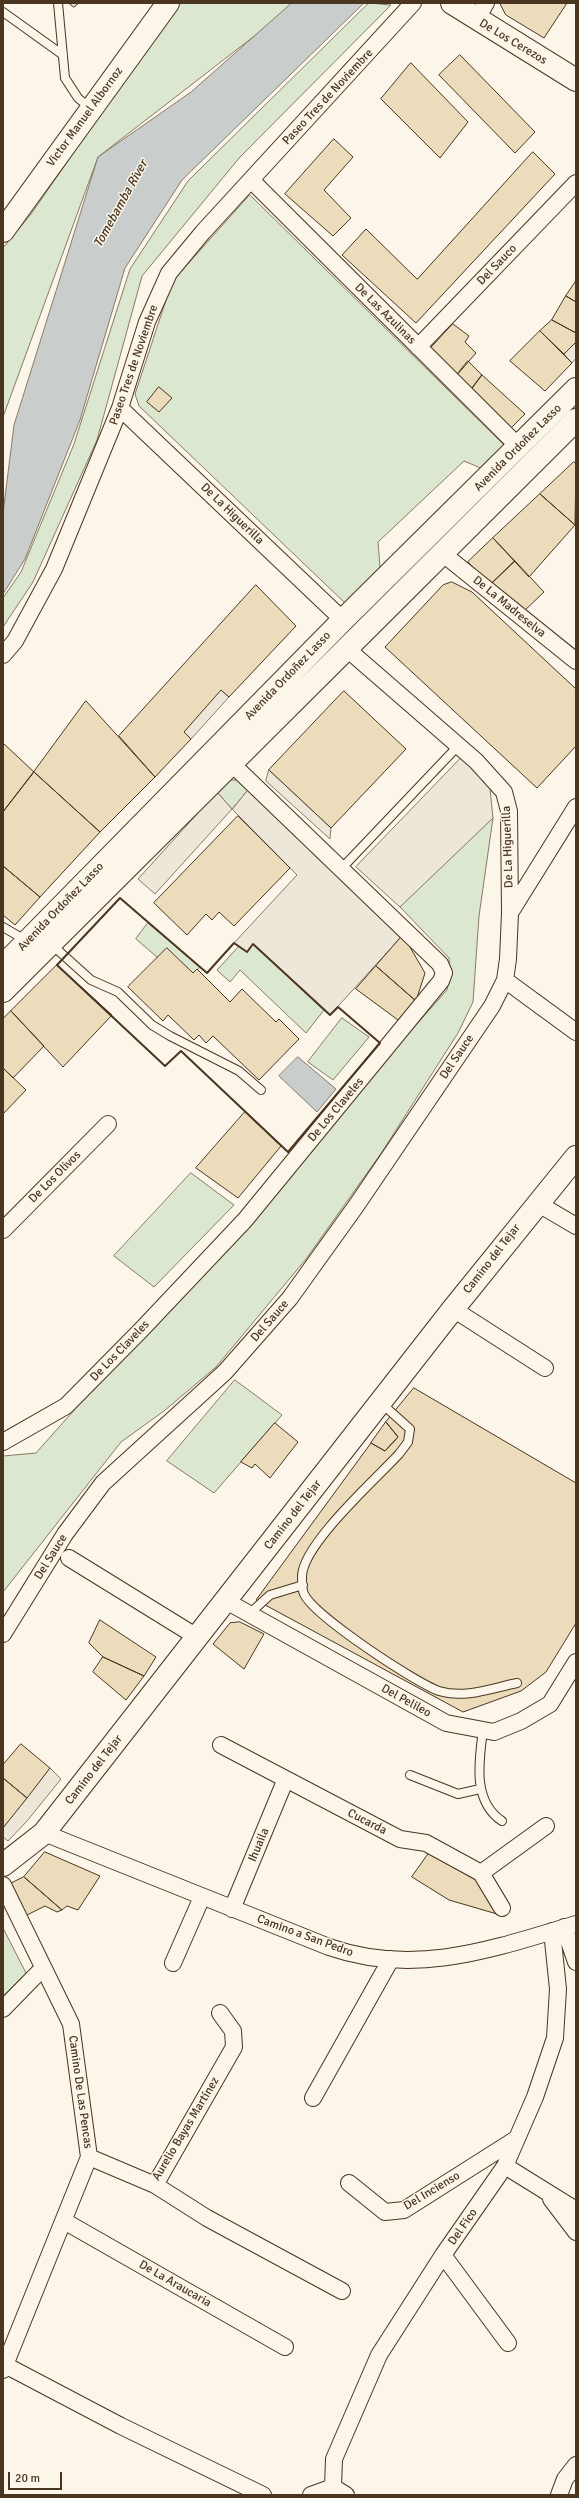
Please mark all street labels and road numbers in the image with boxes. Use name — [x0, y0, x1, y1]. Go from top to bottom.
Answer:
street label: De Los Cerezos — [476, 16, 550, 68]
street label: Paseo Tres de Noviembre — [280, 46, 376, 148]
street label: Victor Manuel Albornoz — [44, 64, 126, 170]
street label: Del Sauco — [474, 242, 520, 288]
street label: De Las Azulinas — [351, 280, 419, 348]
street label: Paseo Tres de Noviembre — [107, 303, 161, 427]
street label: Avenida Ordoñez Lasso — [471, 401, 565, 495]
street label: De La Higuerilla — [197, 480, 267, 548]
street label: De La Madreselva — [470, 573, 548, 641]
street label: Avenida Ordoñez Lasso — [242, 629, 334, 723]
street label: De La Higuerilla — [499, 806, 517, 888]
street label: Avenida Ordoñez Lasso — [15, 860, 107, 954]
street label: Del Sauce — [437, 1032, 477, 1082]
street label: De Los Claveles — [305, 1075, 367, 1145]
street label: De Los Olivos — [26, 1148, 84, 1206]
street label: Camino del Tejar — [460, 1221, 524, 1297]
street label: Del Sauce — [248, 1297, 292, 1345]
street label: De Los Claveles — [87, 1318, 153, 1384]
street label: Camino del Tejar — [261, 1477, 325, 1553]
street label: Del Sauce — [31, 1532, 71, 1582]
street label: Del Pelileo — [379, 1681, 433, 1721]
street label: Camino del Tejar — [62, 1732, 126, 1808]
street label: Cucarda — [345, 1806, 389, 1838]
street label: Ihuaila — [245, 1826, 273, 1864]
street label: Camino a San Pedro — [255, 1912, 355, 1960]
street label: Camino De Las Pencas — [65, 2035, 95, 2149]
street label: Aurelio Bayas Martínez — [149, 2075, 223, 2183]
street label: Del Incienso — [401, 2169, 463, 2213]
street label: Del Fico — [445, 2206, 481, 2248]
street label: De La Araucaria — [136, 2257, 214, 2311]

